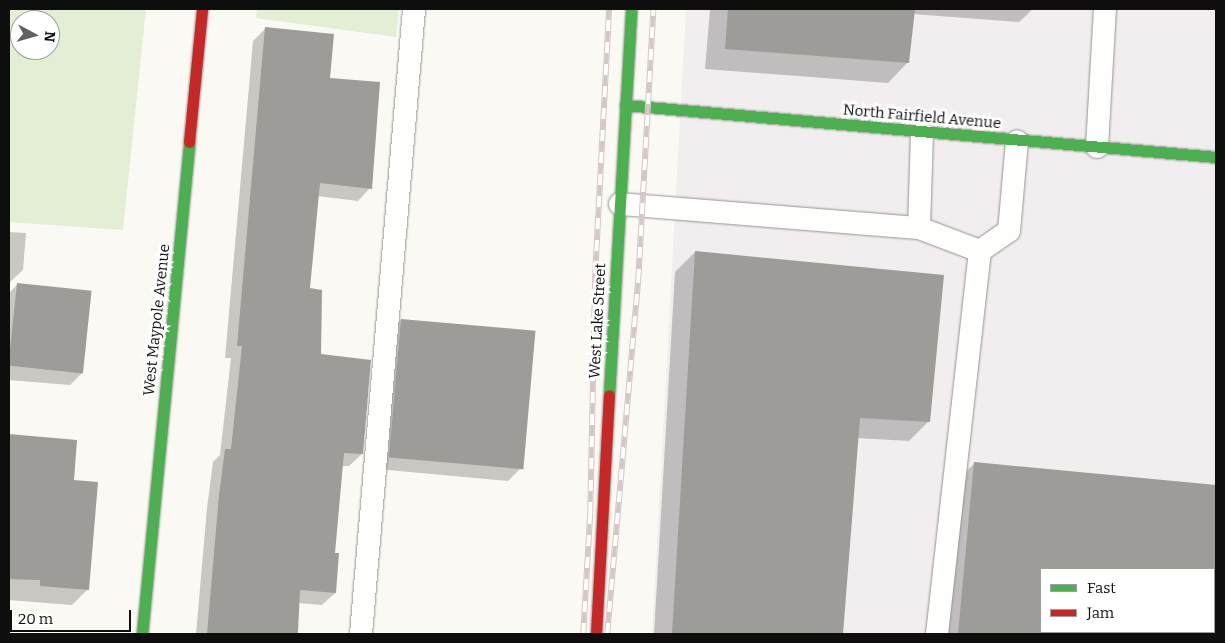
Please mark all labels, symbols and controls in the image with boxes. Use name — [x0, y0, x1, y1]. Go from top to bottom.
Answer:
north arrow — [10, 10, 60, 60]
text: N — [40, 30, 58, 43]
street label: North Fairfield Avenue — [842, 101, 1002, 133]
street label: West Maypole Avenue — [140, 243, 174, 397]
street label: West Lake Street — [586, 263, 610, 379]
legend — [1040, 568, 1215, 633]
text: Fast — [1087, 579, 1116, 597]
scale bar — [12, 600, 134, 632]
text: Jam — [1087, 604, 1114, 622]
text: 20 m — [18, 610, 53, 628]

